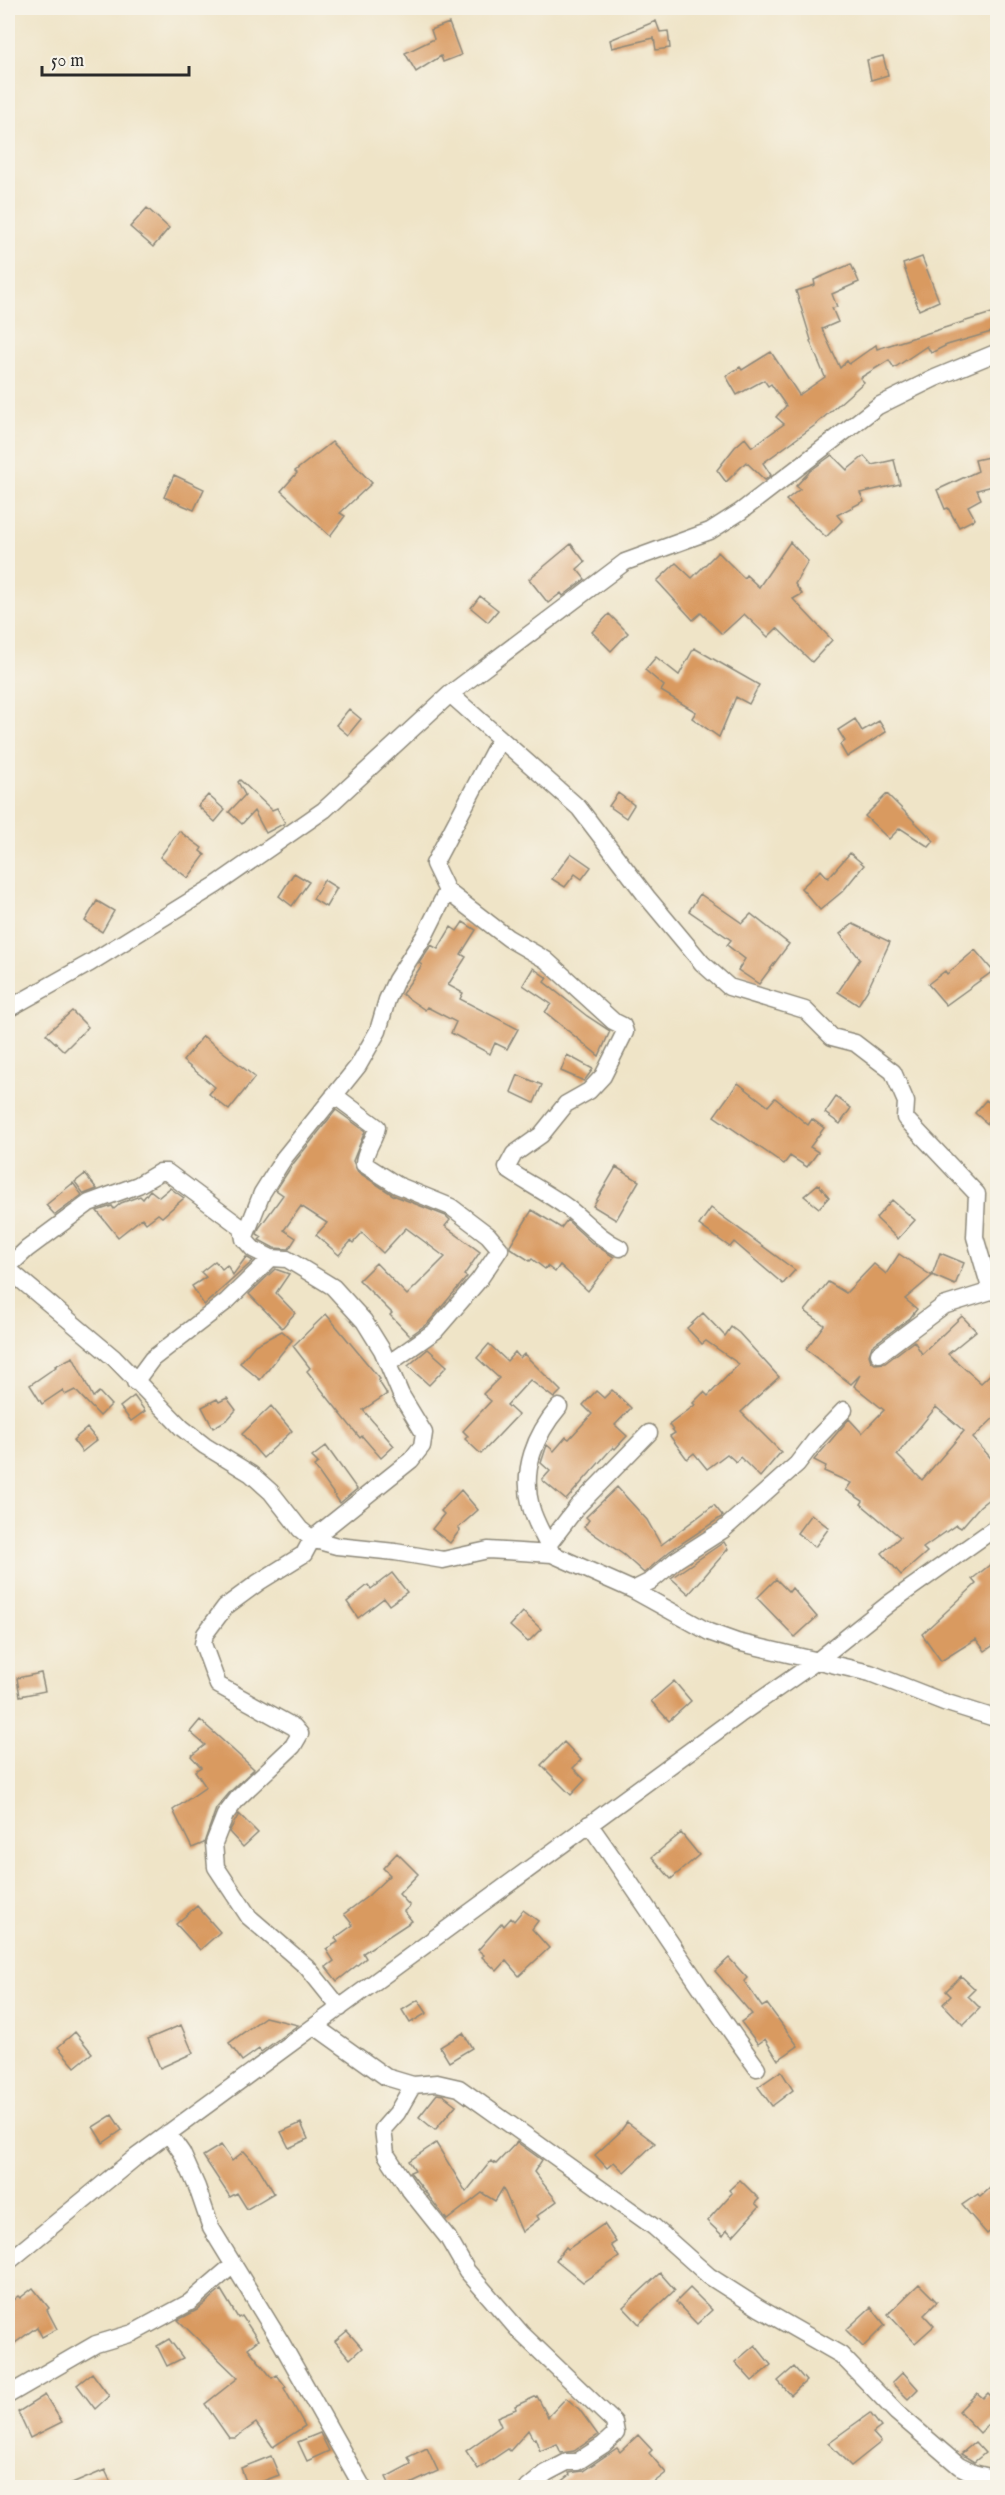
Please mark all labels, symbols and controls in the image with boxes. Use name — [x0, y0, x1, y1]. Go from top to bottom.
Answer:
scale bar — [42, 39, 189, 77]
text: 50 m — [51, 50, 84, 73]

